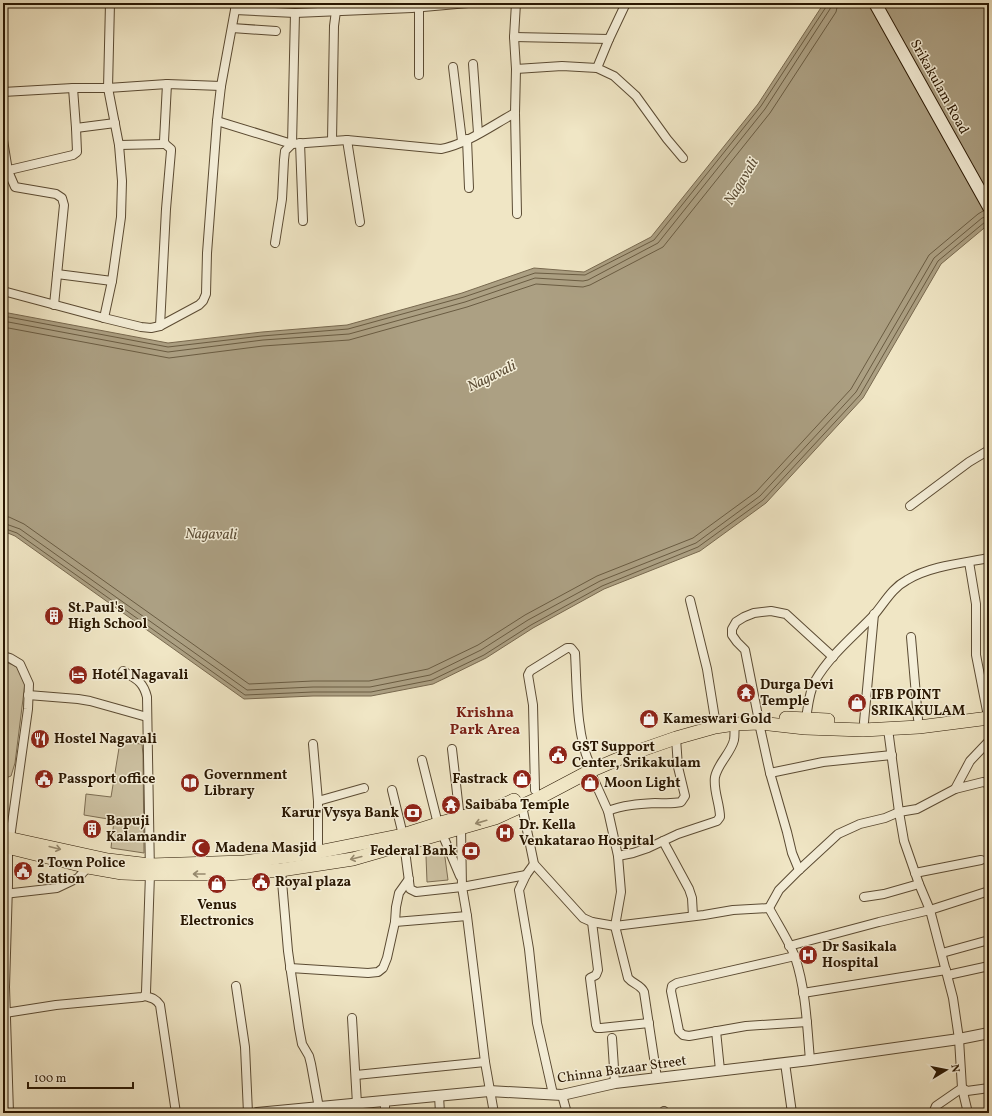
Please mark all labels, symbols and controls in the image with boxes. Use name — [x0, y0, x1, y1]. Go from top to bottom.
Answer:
street label: Srikakulam Road — [905, 36, 973, 138]
water label: Nagavali — [720, 154, 765, 210]
water label: Nagavali — [464, 356, 520, 398]
water label: Nagavali — [185, 524, 238, 546]
place label: St.Paul's High School — [68, 599, 147, 634]
building icon: St.Paul's High School — [43, 605, 65, 627]
hotel icon: Hotel Nagavali — [67, 664, 89, 686]
place label: Hotel Nagavali — [92, 666, 189, 685]
place label: Durga Devi Temple — [760, 676, 834, 711]
temple icon: Durga Devi Temple — [735, 682, 757, 704]
place label: IFB POINT SRIKAKULAM — [871, 686, 966, 721]
shop icon: IFB POINT SRIKAKULAM — [846, 692, 868, 714]
district label: Krishna Park Area — [450, 703, 520, 741]
shop icon: Kameswari Gold — [638, 708, 660, 730]
place label: Kameswari Gold — [663, 710, 772, 729]
restaurant icon: Hostel Nagavali — [29, 728, 51, 750]
place label: Hostel Nagavali — [54, 730, 157, 749]
place label: GST Support Center, Srikakulam — [572, 738, 701, 773]
public building icon: GST Support Center, Srikakulam — [547, 744, 569, 766]
place label: Government Library — [204, 766, 287, 801]
public building icon: Passport office — [33, 768, 55, 790]
shop icon: Fastrack — [511, 768, 533, 790]
place label: Passport office — [58, 770, 155, 789]
place label: Fastrack — [452, 770, 509, 789]
library icon: Government Library — [179, 772, 201, 794]
shop icon: Moon Light — [579, 772, 601, 794]
place label: Moon Light — [604, 774, 681, 793]
temple icon: Saibaba Temple — [440, 794, 462, 816]
place label: Saibaba Temple — [465, 796, 569, 815]
bank icon: Karur Vysya Bank — [402, 802, 424, 824]
place label: Karur Vysya Bank — [281, 804, 400, 823]
place label: Bapuji Kalamandir — [106, 812, 187, 847]
place label: Dr. Kella Venkatarao Hospital — [519, 816, 655, 851]
building icon: Bapuji Kalamandir — [81, 818, 103, 840]
one-way arrow — [474, 819, 487, 826]
hospital icon: Dr. Kella Venkatarao Hospital — [494, 822, 516, 844]
mosque icon: Madena Masjid — [190, 837, 212, 859]
place label: Madena Masjid — [215, 839, 317, 858]
bank icon: Federal Bank — [460, 840, 482, 862]
place label: Federal Bank — [370, 842, 458, 861]
one-way arrow — [48, 845, 61, 853]
place label: 2 Town Police Station — [37, 854, 125, 889]
one-way arrow — [349, 854, 362, 862]
public building icon: 2 Town Police Station — [12, 860, 34, 882]
one-way arrow — [193, 870, 206, 878]
public building icon: Royal plaza — [250, 871, 272, 893]
shop icon: Venus Electronics — [206, 873, 228, 895]
place label: Royal plaza — [275, 873, 352, 892]
place label: Venus Electronics — [180, 896, 254, 931]
place label: Dr Sasikala Hospital — [822, 938, 897, 973]
hospital icon: Dr Sasikala Hospital — [797, 944, 819, 966]
north arrow — [926, 1050, 966, 1090]
street label: Chinna Bazaar Street — [556, 1052, 688, 1088]
text: N — [946, 1063, 962, 1074]
scale bar — [28, 1064, 133, 1090]
text: 100 m — [34, 1071, 67, 1087]

